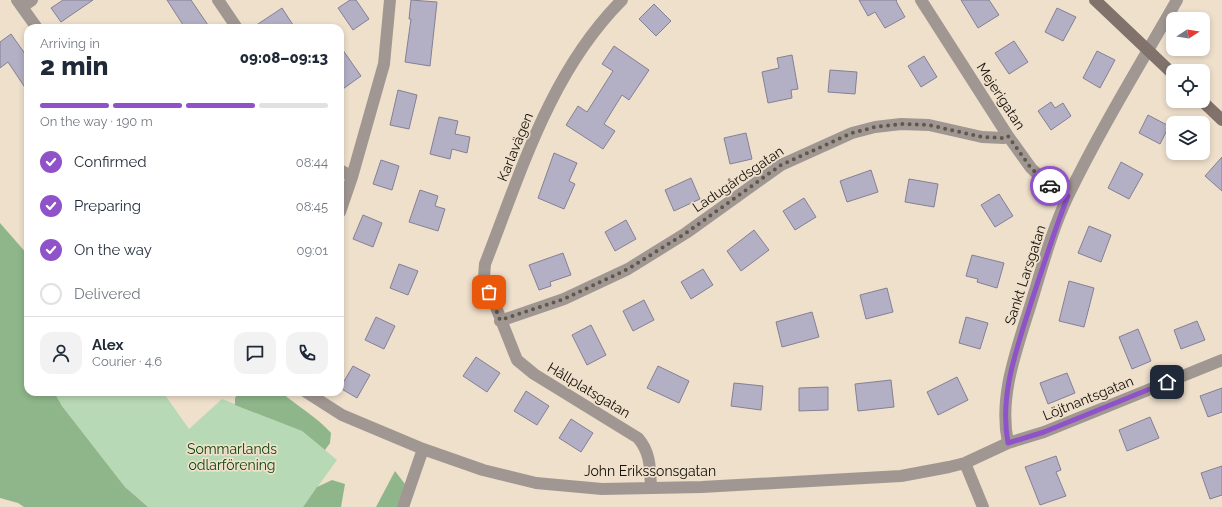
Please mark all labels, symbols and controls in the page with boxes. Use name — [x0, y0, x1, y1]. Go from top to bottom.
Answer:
north arrow — [1166, 12, 1210, 56]
map controls — [1166, 12, 1210, 160]
text: Arriving in — [40, 36, 100, 51]
text: 09:08–09:13 — [240, 49, 328, 67]
text: 2 min — [40, 51, 108, 81]
street label: Mejerigatan — [973, 60, 1029, 132]
button: locate — [1166, 64, 1210, 108]
street label: Karlavägen — [494, 110, 536, 184]
text: On the way · 190 m — [40, 114, 153, 129]
button: layers — [1166, 116, 1210, 160]
street label: Ladugårdsgatan — [690, 143, 786, 215]
icon: check — [40, 151, 62, 173]
text: Confirmed — [74, 153, 147, 171]
text: 08:44 — [296, 155, 328, 170]
courier — [1030, 166, 1070, 206]
icon: car — [1039, 175, 1061, 197]
icon: check — [40, 195, 62, 217]
text: Preparing — [74, 197, 141, 215]
text: 08:45 — [296, 199, 328, 214]
street label: Sankt Larsgatan — [1001, 223, 1049, 327]
icon: check — [40, 239, 62, 261]
text: On the way — [74, 241, 152, 259]
text: 09:01 — [296, 243, 328, 258]
pin — [472, 275, 506, 309]
icon: bag — [478, 281, 500, 303]
text: Delivered — [74, 285, 141, 303]
button: person — [40, 332, 82, 374]
button: chat — [234, 332, 276, 374]
button: phone — [286, 332, 328, 374]
text: Alex — [92, 336, 123, 354]
text: Courier · 4.6 — [92, 354, 162, 369]
street label: Hållplatsgatan — [545, 359, 633, 421]
pin — [1150, 365, 1184, 399]
icon: home — [1156, 371, 1178, 393]
street label: Löjtnantsgatan — [1040, 373, 1136, 423]
park label: Sommarlands odlarförening — [187, 441, 277, 473]
street label: John Erikssonsgatan — [584, 463, 716, 479]

